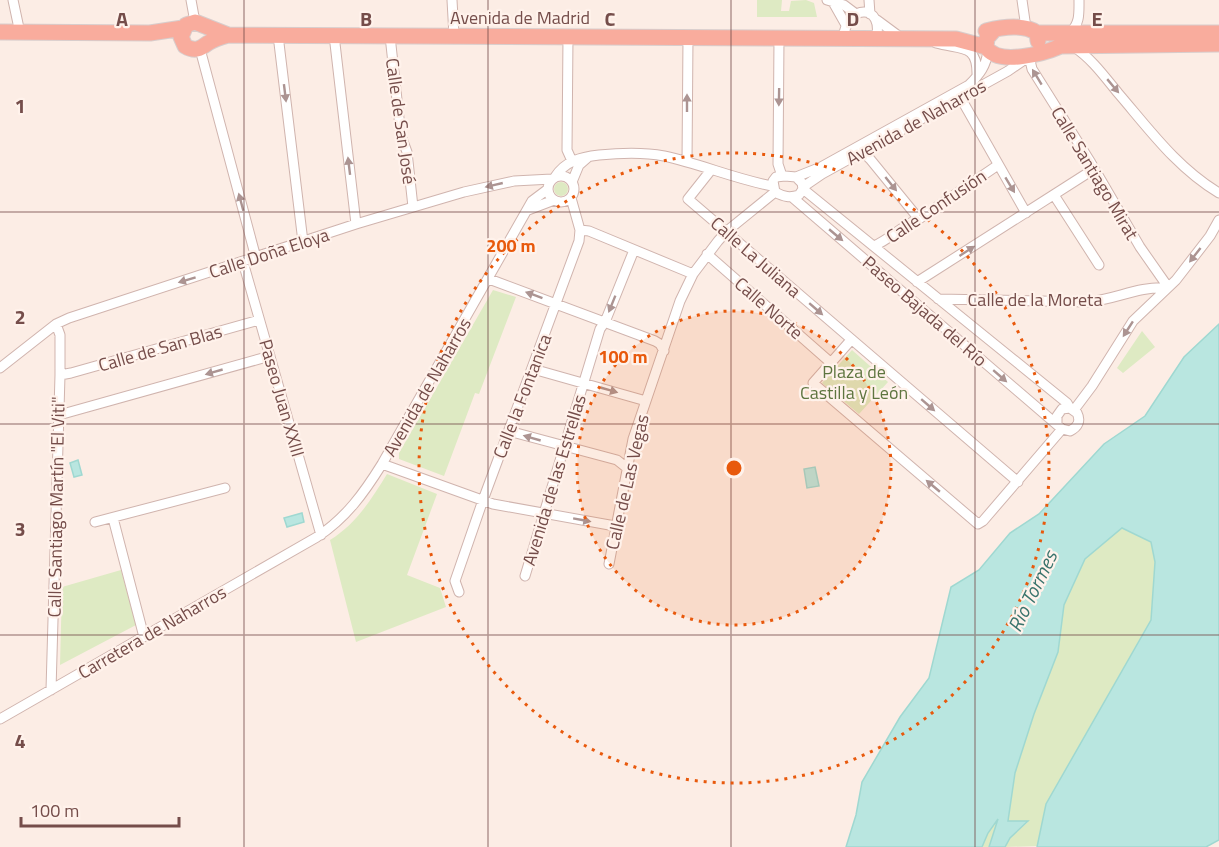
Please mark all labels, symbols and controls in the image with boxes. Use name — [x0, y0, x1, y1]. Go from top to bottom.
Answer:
text: A — [116, 3, 128, 34]
text: B — [360, 3, 372, 34]
text: C — [605, 3, 616, 34]
text: D — [847, 3, 859, 34]
text: E — [1091, 3, 1103, 34]
street label: Avenida de Madrid — [450, 4, 590, 31]
street label: Calle de San José — [379, 56, 423, 186]
one-way arrow — [1032, 69, 1043, 85]
street label: Avenida de Naharros — [841, 72, 991, 172]
one-way arrow — [1106, 78, 1119, 93]
one-way arrow — [280, 84, 289, 103]
one-way arrow — [774, 88, 783, 107]
text: 1 — [14, 90, 26, 121]
one-way arrow — [682, 94, 692, 113]
street label: Calle Santiago Mirat — [1044, 101, 1146, 245]
one-way arrow — [345, 157, 354, 176]
street label: Calle Confusión — [880, 162, 992, 250]
one-way arrow — [884, 176, 897, 192]
one-way arrow — [1004, 177, 1015, 193]
one-way arrow — [485, 181, 504, 191]
one-way arrow — [235, 193, 245, 211]
street label: Calle La Juliana — [705, 210, 807, 304]
street label: Calle Doña Eloya — [205, 221, 333, 285]
one-way arrow — [828, 228, 843, 241]
text: 200 m — [486, 232, 536, 259]
one-way arrow — [958, 245, 975, 256]
one-way arrow — [1189, 247, 1202, 263]
street label: Paseo Bajada del Río — [857, 249, 993, 373]
street label: Calle Norte — [729, 270, 809, 346]
one-way arrow — [178, 276, 196, 285]
street label: Calle de la Moreta — [968, 286, 1102, 313]
one-way arrow — [525, 290, 543, 300]
one-way arrow — [607, 295, 616, 313]
text: 2 — [14, 301, 26, 332]
one-way arrow — [808, 302, 823, 315]
street label: Avenida de Naharros — [376, 312, 478, 462]
street label: Calle de San Blas — [95, 317, 225, 379]
one-way arrow — [1122, 321, 1133, 337]
street label: Calle la Fontanica — [486, 330, 558, 462]
street label: Paseo Juan XXIII — [252, 336, 312, 460]
text: 100 m — [598, 343, 648, 370]
park label: Plaza de Castilla y León — [800, 358, 908, 406]
one-way arrow — [204, 368, 222, 377]
one-way arrow — [992, 369, 1007, 382]
one-way arrow — [600, 386, 618, 395]
street label: Avenida de las Estrellas — [515, 391, 593, 569]
street label: Calle Santiago Martín "El Viti" — [41, 396, 71, 618]
one-way arrow — [920, 398, 936, 411]
street label: Calle de Las Vegas — [598, 412, 656, 552]
one-way arrow — [523, 433, 541, 442]
centre of rings — [724, 458, 744, 478]
one-way arrow — [925, 479, 941, 492]
text: 3 — [14, 513, 26, 544]
one-way arrow — [572, 516, 591, 525]
water label: Río Tormes — [999, 544, 1066, 637]
street label: Carretera de Naharros — [73, 578, 231, 686]
text: 4 — [14, 725, 26, 756]
scale bar — [21, 790, 178, 828]
text: 100 m — [30, 797, 79, 824]

